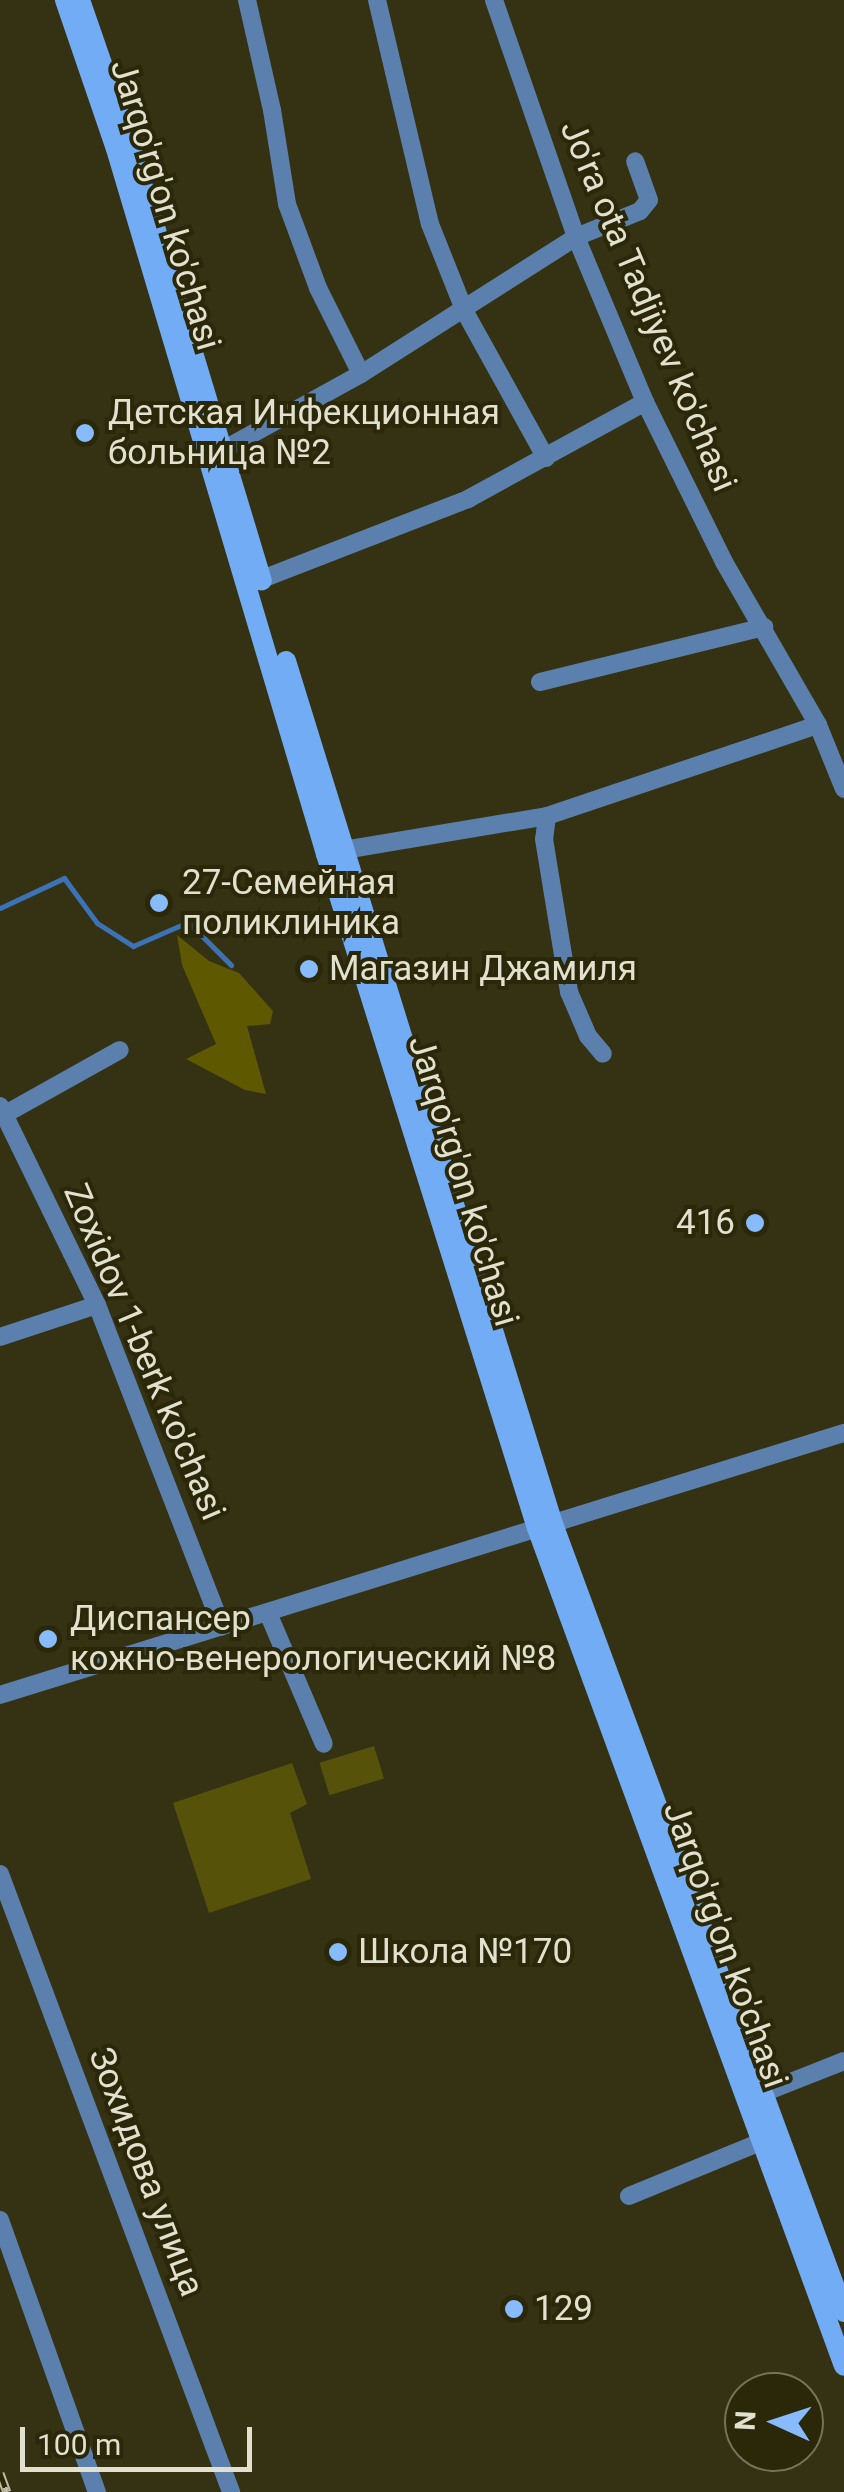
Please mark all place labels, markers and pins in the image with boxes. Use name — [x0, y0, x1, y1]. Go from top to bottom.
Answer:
place label: Детская Инфекционная больница №2 — [108, 392, 500, 474]
marker: Детская Инфекционная больница №2 — [72, 420, 98, 446]
place label: 27-Семейная поликлиника — [182, 862, 400, 944]
marker: 27-Семейная поликлиника — [146, 890, 172, 916]
place label: Магазин Джамиля — [329, 948, 637, 990]
marker: Магазин Джамиля — [298, 958, 320, 980]
place label: 416 — [676, 1202, 735, 1244]
marker: 416 — [744, 1212, 766, 1234]
place label: Диспансер кожно-венерологический №8 — [70, 1598, 556, 1680]
marker: Диспансер кожно-венерологический №8 — [35, 1626, 61, 1652]
place label: Школа №170 — [358, 1931, 572, 1973]
marker: Школа №170 — [327, 1941, 349, 1963]
place label: 129 — [534, 2288, 593, 2330]
marker: 129 — [503, 2298, 525, 2320]

